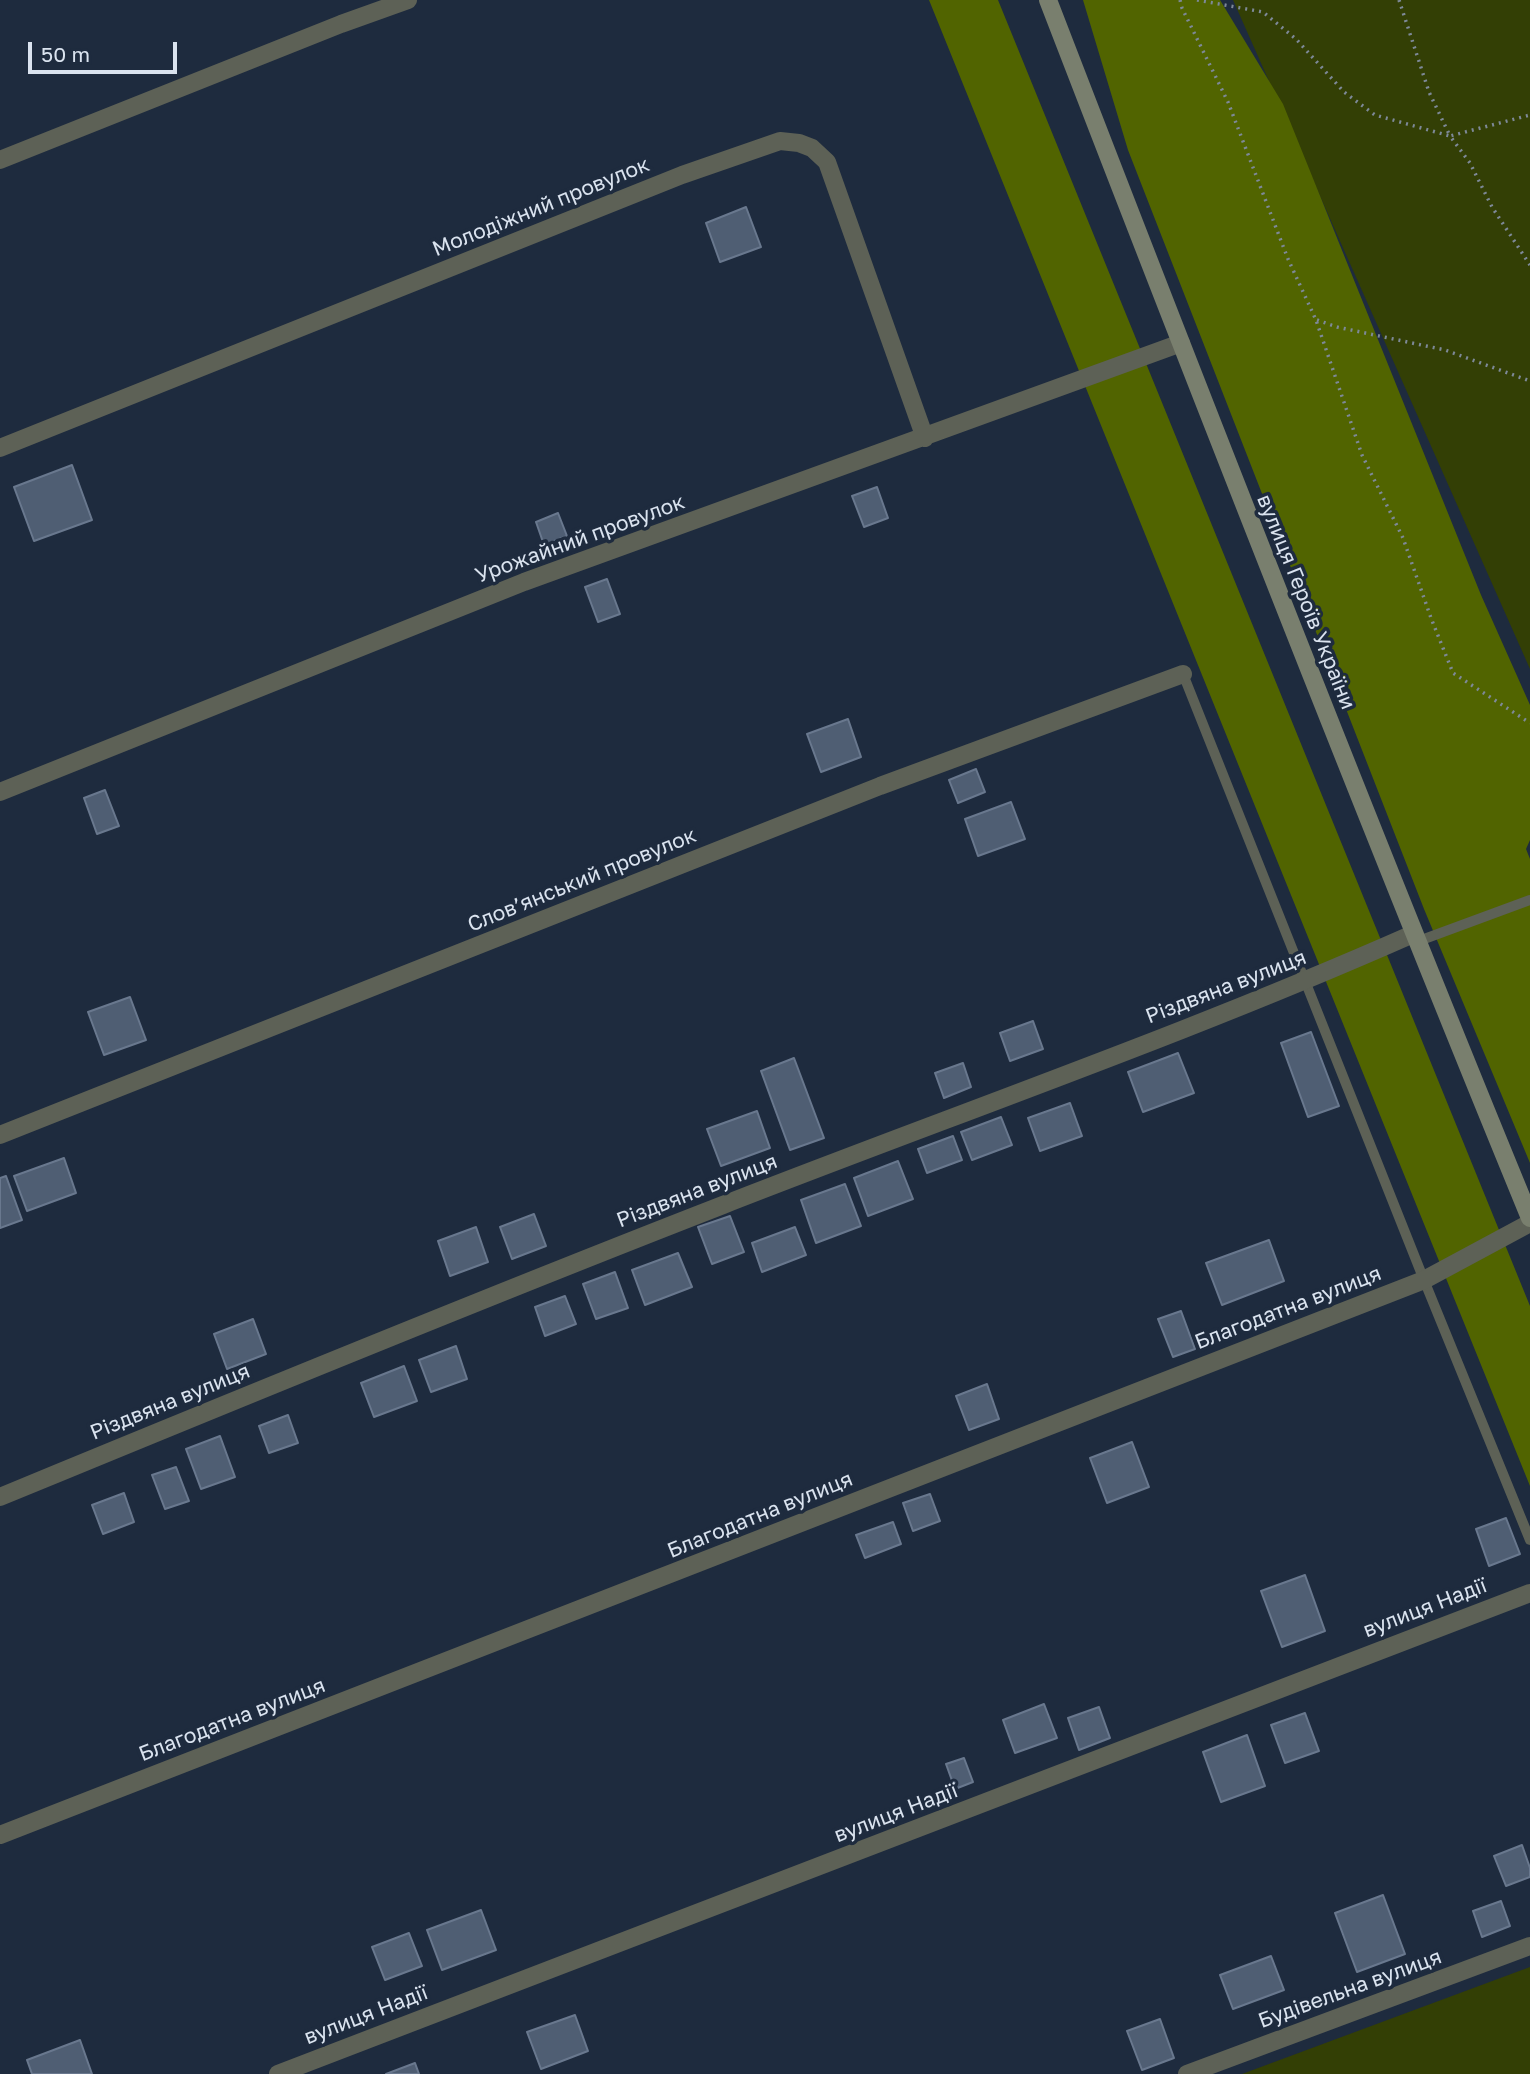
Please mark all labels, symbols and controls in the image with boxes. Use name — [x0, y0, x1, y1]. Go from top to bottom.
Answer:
scale bar — [32, 28, 180, 72]
text: 50 m — [41, 41, 90, 67]
street label: Молодіжний провулок — [429, 152, 653, 262]
street label: Урожайний провулок — [472, 489, 688, 589]
street label: вулиця Героїв України — [1251, 491, 1361, 713]
street label: Словʼянський провулок — [464, 823, 700, 937]
street label: Різдвяна вулиця — [1142, 945, 1310, 1029]
street label: Різдвяна вулиця — [613, 1149, 781, 1233]
street label: Благодатна вулиця — [1191, 1261, 1385, 1355]
street label: Різдвяна вулиця — [86, 1358, 254, 1446]
street label: Благодатна вулиця — [664, 1466, 856, 1564]
street label: вулиця Надії — [1360, 1573, 1490, 1643]
street label: Благодатна вулиця — [135, 1673, 329, 1767]
street label: вулиця Надії — [831, 1778, 961, 1848]
street label: Будівельна вулиця — [1255, 1944, 1445, 2034]
street label: вулиця Надії — [301, 1980, 431, 2050]

